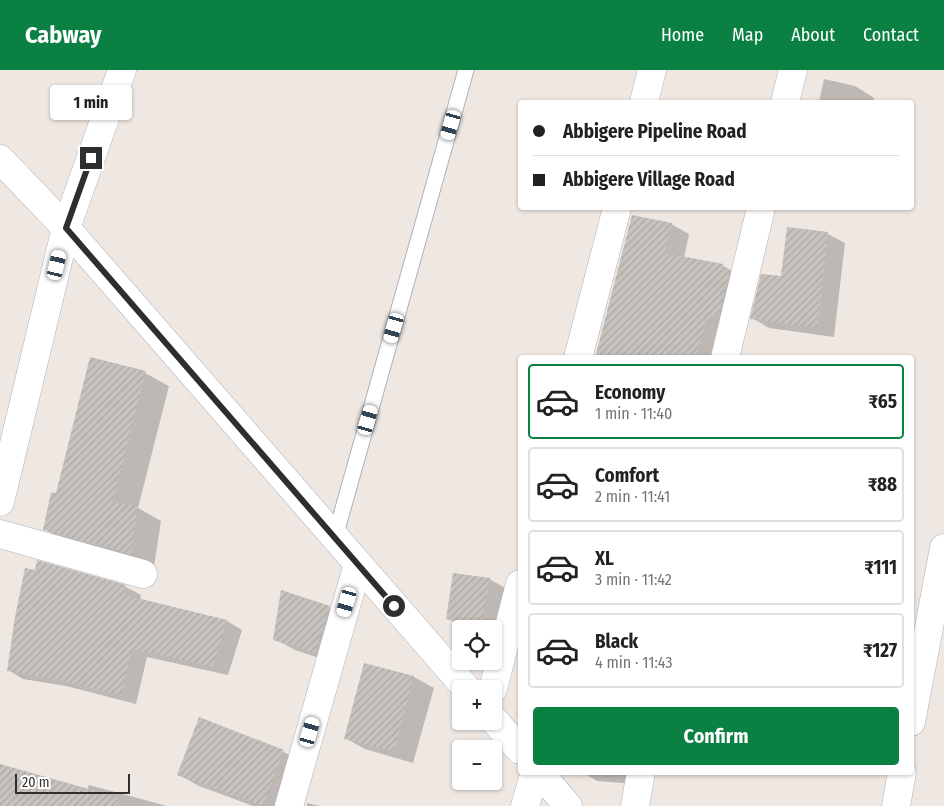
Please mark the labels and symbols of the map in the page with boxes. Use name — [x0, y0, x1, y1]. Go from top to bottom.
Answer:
callout: 1 min — [50, 86, 132, 121]
car — [439, 109, 462, 141]
route end — [80, 147, 102, 169]
car — [46, 249, 67, 281]
car — [382, 312, 405, 344]
car — [356, 404, 379, 436]
car — [335, 586, 358, 618]
route start — [383, 595, 405, 617]
car — [298, 716, 321, 748]
scale bar — [15, 771, 130, 794]

